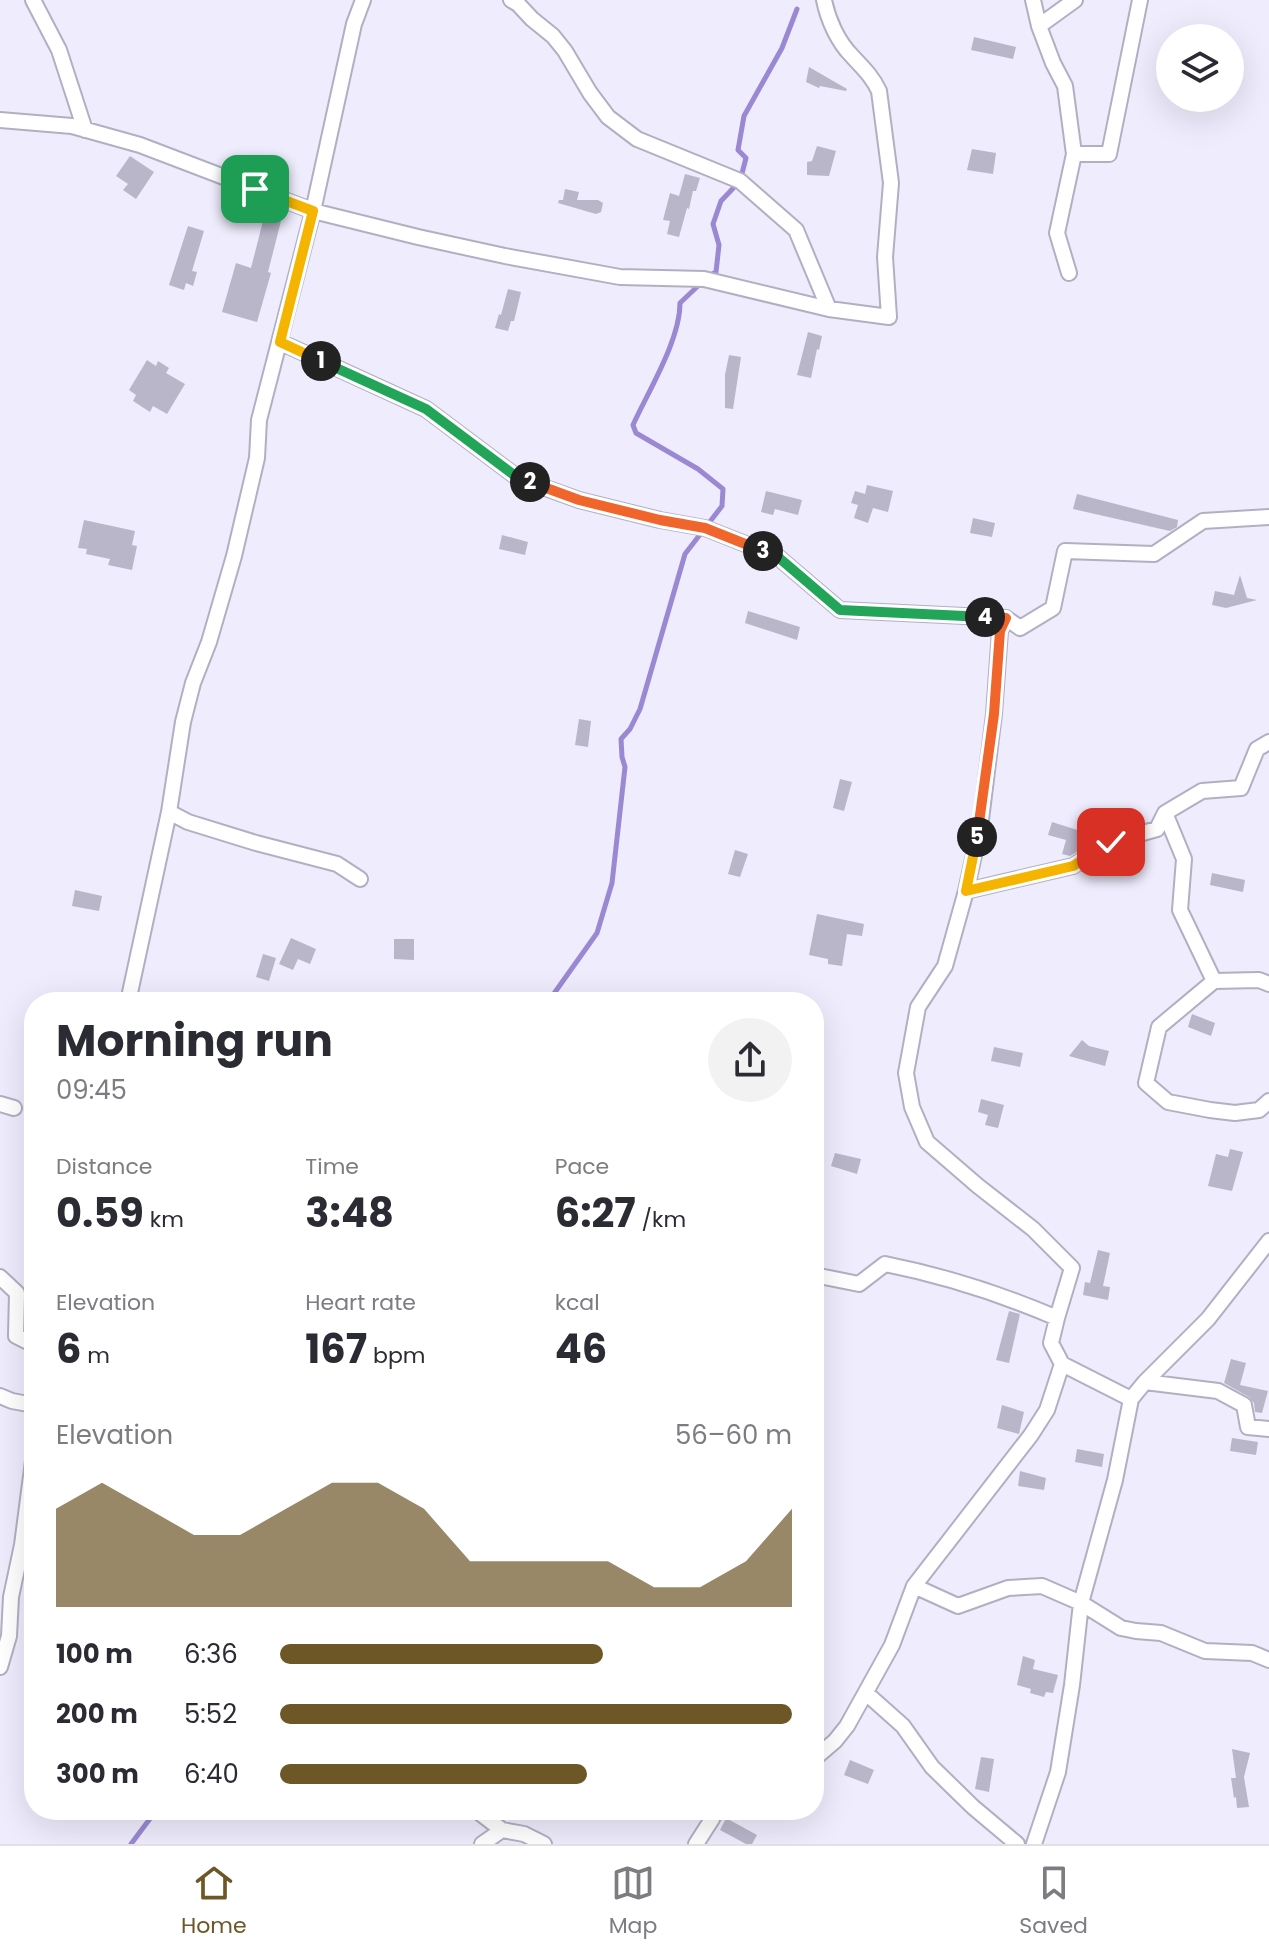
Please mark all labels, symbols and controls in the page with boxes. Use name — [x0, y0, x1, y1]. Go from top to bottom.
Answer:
map controls — [1156, 24, 1244, 112]
button: layers — [1156, 24, 1244, 112]
pin — [221, 155, 289, 223]
icon: arrive — [233, 167, 277, 211]
pin: 1 — [301, 341, 341, 381]
text: 1 — [317, 345, 325, 376]
pin: 2 — [510, 462, 550, 502]
text: 2 — [524, 466, 536, 497]
pin: 3 — [743, 531, 783, 571]
text: 3 — [756, 535, 770, 566]
pin: 4 — [965, 597, 1005, 637]
text: 4 — [978, 601, 992, 632]
pin — [1077, 808, 1145, 876]
pin: 5 — [957, 817, 997, 857]
icon: check — [1089, 820, 1133, 864]
text: 5 — [970, 821, 984, 852]
text: Morning run — [56, 1010, 333, 1071]
button: share — [708, 1018, 792, 1102]
text: 09:45 — [56, 1072, 127, 1108]
text: Distance — [56, 1151, 152, 1182]
text: Time — [305, 1151, 359, 1182]
text: Pace — [555, 1151, 609, 1182]
text: 0.59 — [56, 1185, 144, 1241]
text: 3:48 — [305, 1185, 394, 1241]
text: 6:27 — [555, 1185, 636, 1241]
text: km — [144, 1204, 184, 1235]
text: /km — [636, 1204, 686, 1235]
text: Elevation — [56, 1287, 155, 1318]
text: Heart rate — [305, 1287, 416, 1318]
text: kcal — [555, 1287, 600, 1318]
text: 6 — [56, 1321, 81, 1377]
text: 167 — [305, 1321, 367, 1377]
text: 46 — [555, 1321, 607, 1377]
text: m — [81, 1340, 110, 1371]
text: bpm — [367, 1340, 426, 1371]
text: Elevation — [56, 1417, 173, 1453]
text: 56–60 m — [675, 1417, 792, 1453]
text: 100 m — [56, 1636, 133, 1672]
text: 6:36 — [184, 1636, 238, 1672]
text: 200 m — [56, 1696, 138, 1732]
text: 5:52 — [184, 1696, 237, 1732]
text: 300 m — [56, 1756, 139, 1792]
text: 6:40 — [184, 1756, 239, 1792]
tab: Home — [181, 1861, 247, 1942]
tab: Map — [609, 1861, 657, 1942]
tab: Saved — [1019, 1861, 1088, 1942]

